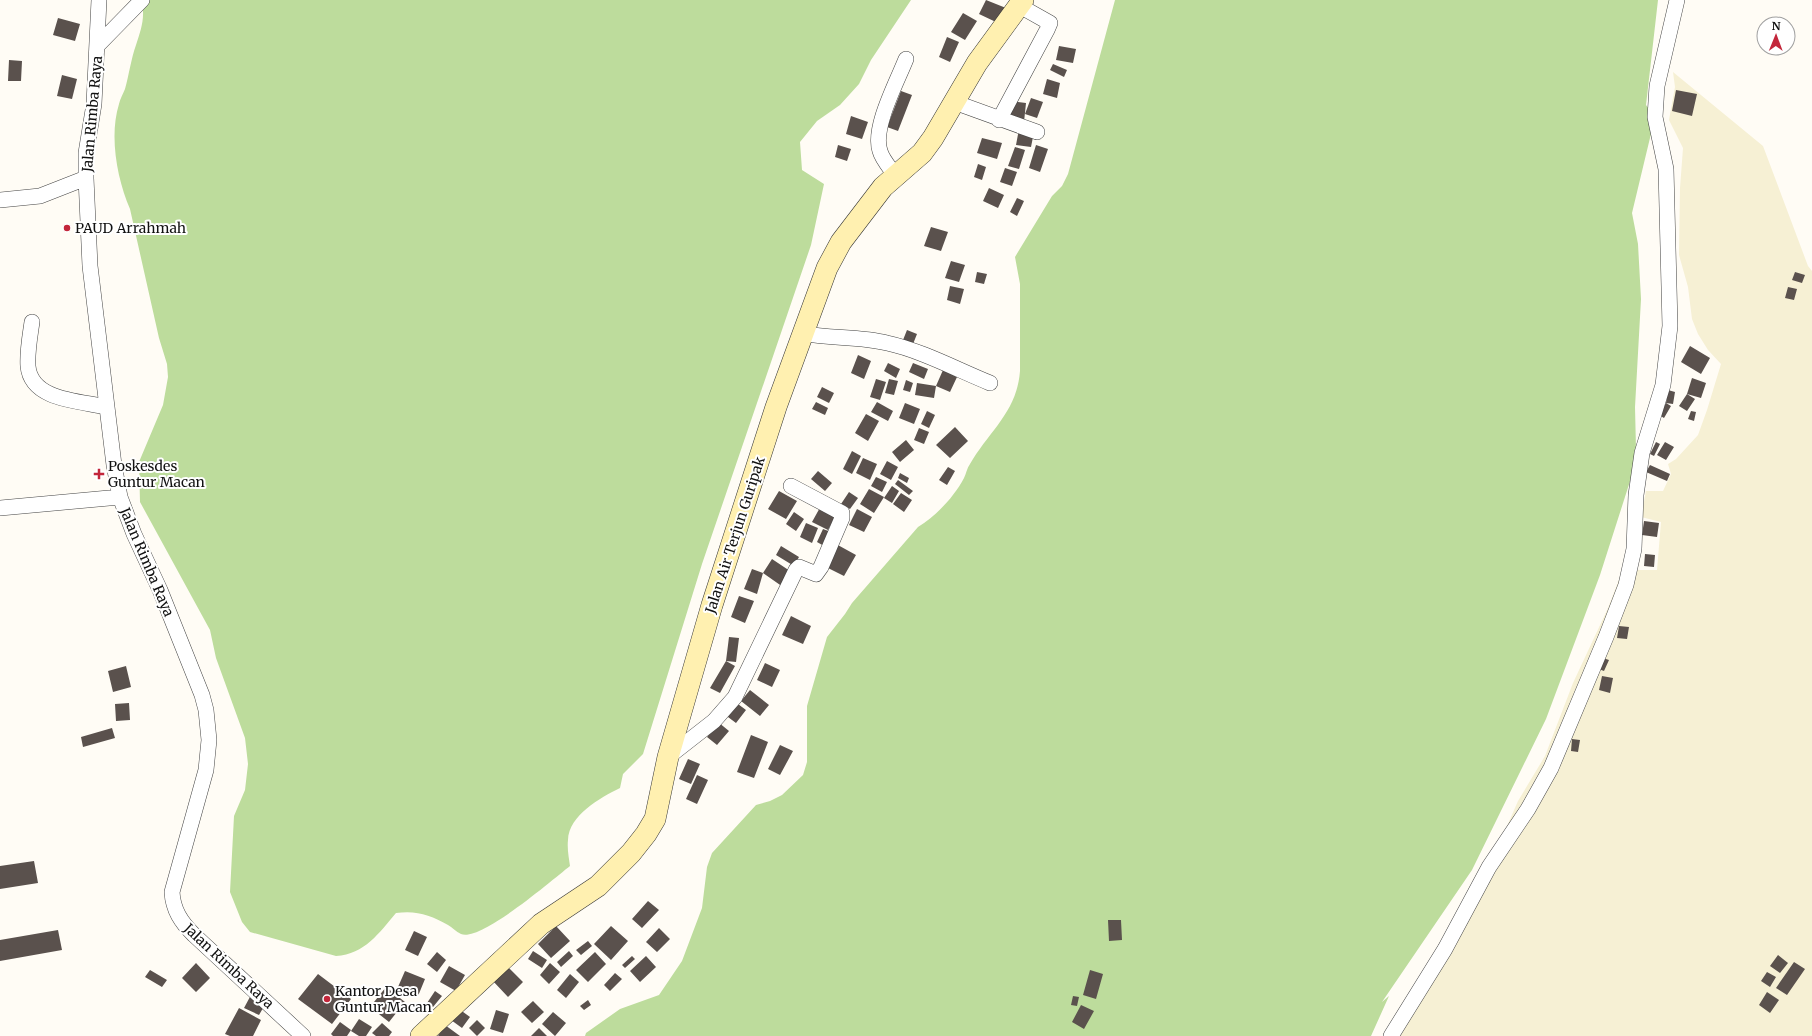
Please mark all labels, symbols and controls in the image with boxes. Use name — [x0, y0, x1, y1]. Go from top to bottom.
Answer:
north arrow — [1756, 16, 1796, 56]
text: N — [1772, 19, 1781, 33]
street label: Jalan Rimba Raya — [78, 55, 106, 174]
place label: PAUD Arrahmah — [75, 219, 186, 237]
marker: PAUD Arrahmah — [62, 223, 72, 233]
street label: Jalan Air Terjun Guripak — [701, 454, 769, 617]
place label: Poskesdes Guntur Macan — [108, 457, 205, 491]
marker: Poskesdes Guntur Macan — [93, 468, 105, 480]
street label: Jalan Rimba Raya — [116, 504, 178, 620]
street label: Jalan Rimba Raya — [179, 919, 278, 1013]
place label: Kantor Desa Guntur Macan — [335, 982, 432, 1016]
marker: Kantor Desa Guntur Macan — [322, 994, 332, 1004]

